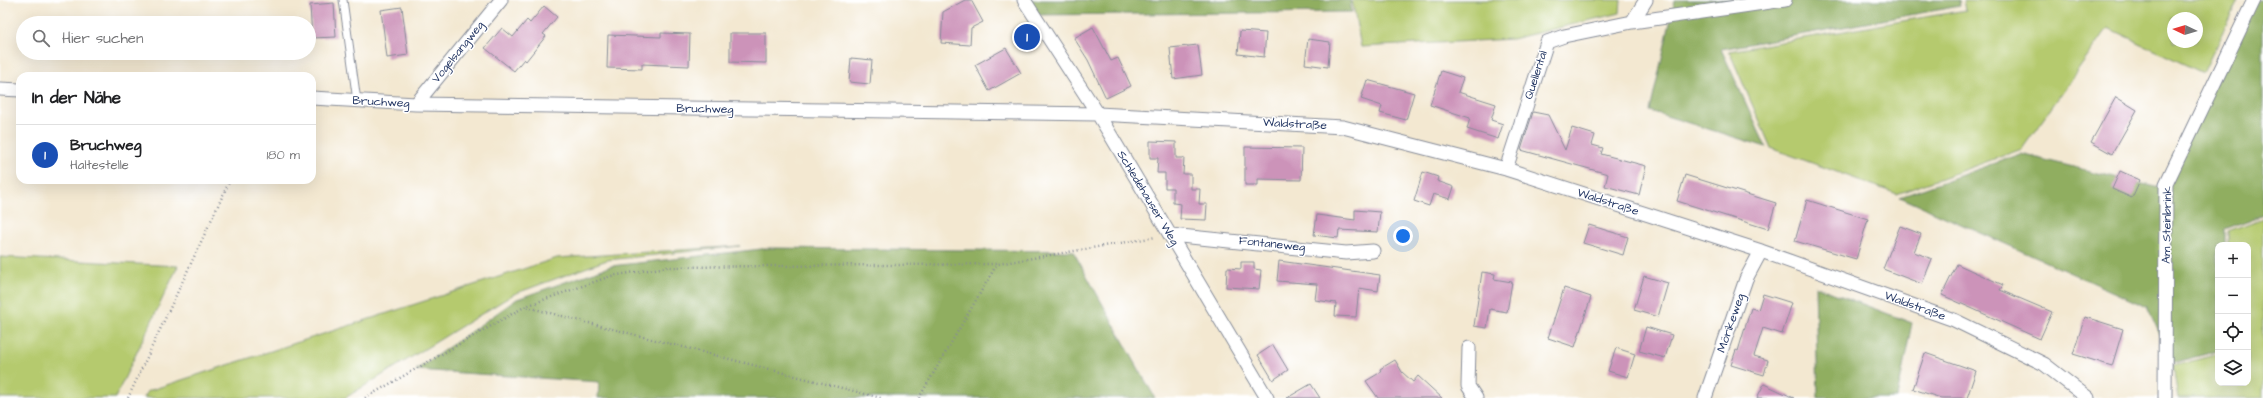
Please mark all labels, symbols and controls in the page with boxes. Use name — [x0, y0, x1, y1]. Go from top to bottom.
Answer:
north arrow — [2167, 12, 2203, 48]
search box — [16, 16, 316, 60]
street label: Vogelsangweg — [428, 17, 489, 87]
pin: 1 — [1014, 22, 1040, 52]
icon: search — [30, 27, 52, 49]
text: Hier suchen — [62, 28, 143, 49]
street label: Quellental — [1520, 48, 1552, 102]
text: In der Nähe — [32, 86, 121, 110]
street label: Bruchweg — [352, 92, 410, 113]
street label: Bruchweg — [676, 100, 734, 119]
street label: Waldstraße — [1263, 114, 1328, 134]
text: Bruchweg — [70, 135, 141, 156]
text: 1 — [44, 146, 46, 164]
text: 180 m — [266, 146, 300, 164]
street label: Schledehauser Weg — [1112, 147, 1183, 249]
text: Haltestelle — [70, 156, 129, 174]
street label: Waldstraße — [1575, 184, 1642, 220]
street label: Am Steinbrink — [2158, 186, 2176, 264]
your location — [1393, 226, 1413, 246]
street label: Fontaneweg — [1238, 232, 1306, 257]
map controls — [2215, 242, 2251, 386]
button: + — [2215, 242, 2251, 278]
button: − — [2215, 278, 2251, 314]
street label: Waldstraße — [1882, 287, 1948, 325]
street label: Mörikeweg — [1713, 291, 1750, 355]
button: locate — [2215, 314, 2251, 350]
button: layers — [2215, 350, 2251, 386]

